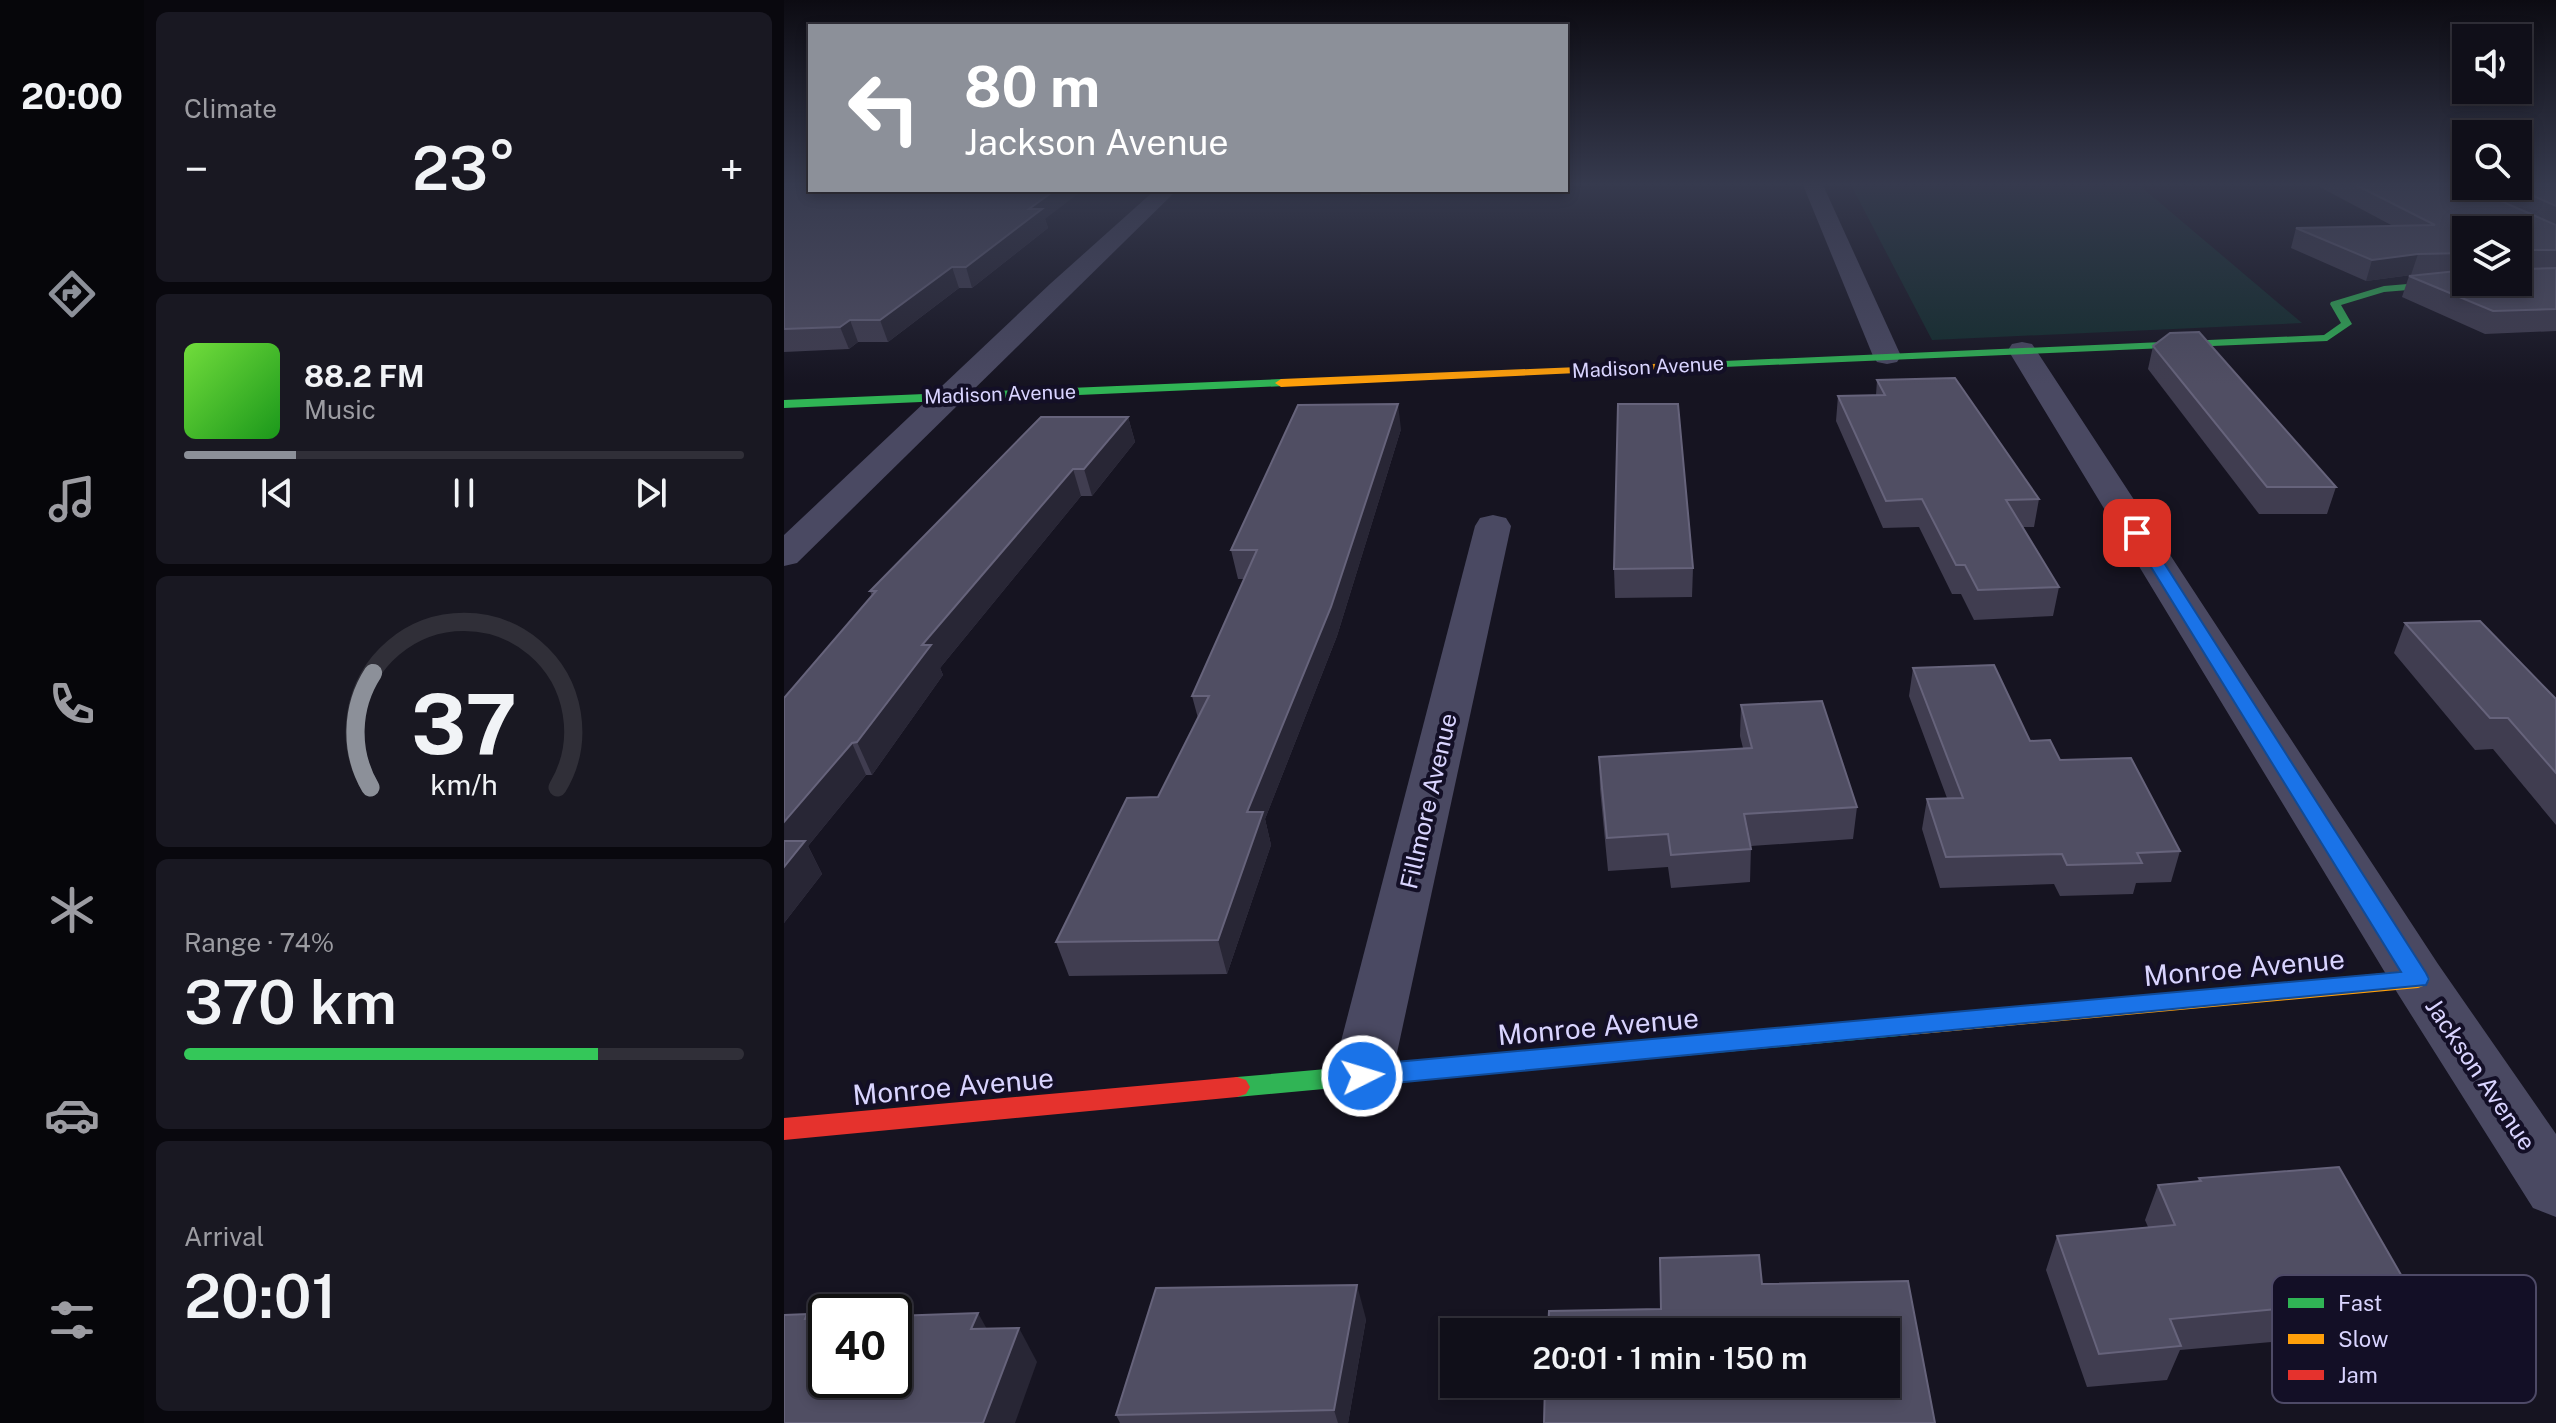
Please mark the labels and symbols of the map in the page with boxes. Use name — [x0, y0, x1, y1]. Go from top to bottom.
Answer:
street label: Madison Avenue — [1571, 351, 1725, 383]
street label: Madison Avenue — [924, 379, 1076, 409]
pin — [2103, 499, 2171, 567]
street label: Fillmore Avenue — [1394, 710, 1462, 892]
street label: Monroe Avenue — [2142, 942, 2346, 992]
street label: Jackson Avenue — [2420, 993, 2542, 1155]
street label: Monroe Avenue — [1496, 1001, 1700, 1051]
position arrow — [1320, 1034, 1404, 1118]
street label: Monroe Avenue — [851, 1061, 1055, 1111]
legend — [2272, 1275, 2536, 1403]
text: Fast — [2338, 1290, 2382, 1316]
speed limit sign: 40 — [808, 1294, 912, 1398]
text: Slow — [2338, 1326, 2388, 1352]
text: Jam — [2338, 1362, 2378, 1388]

